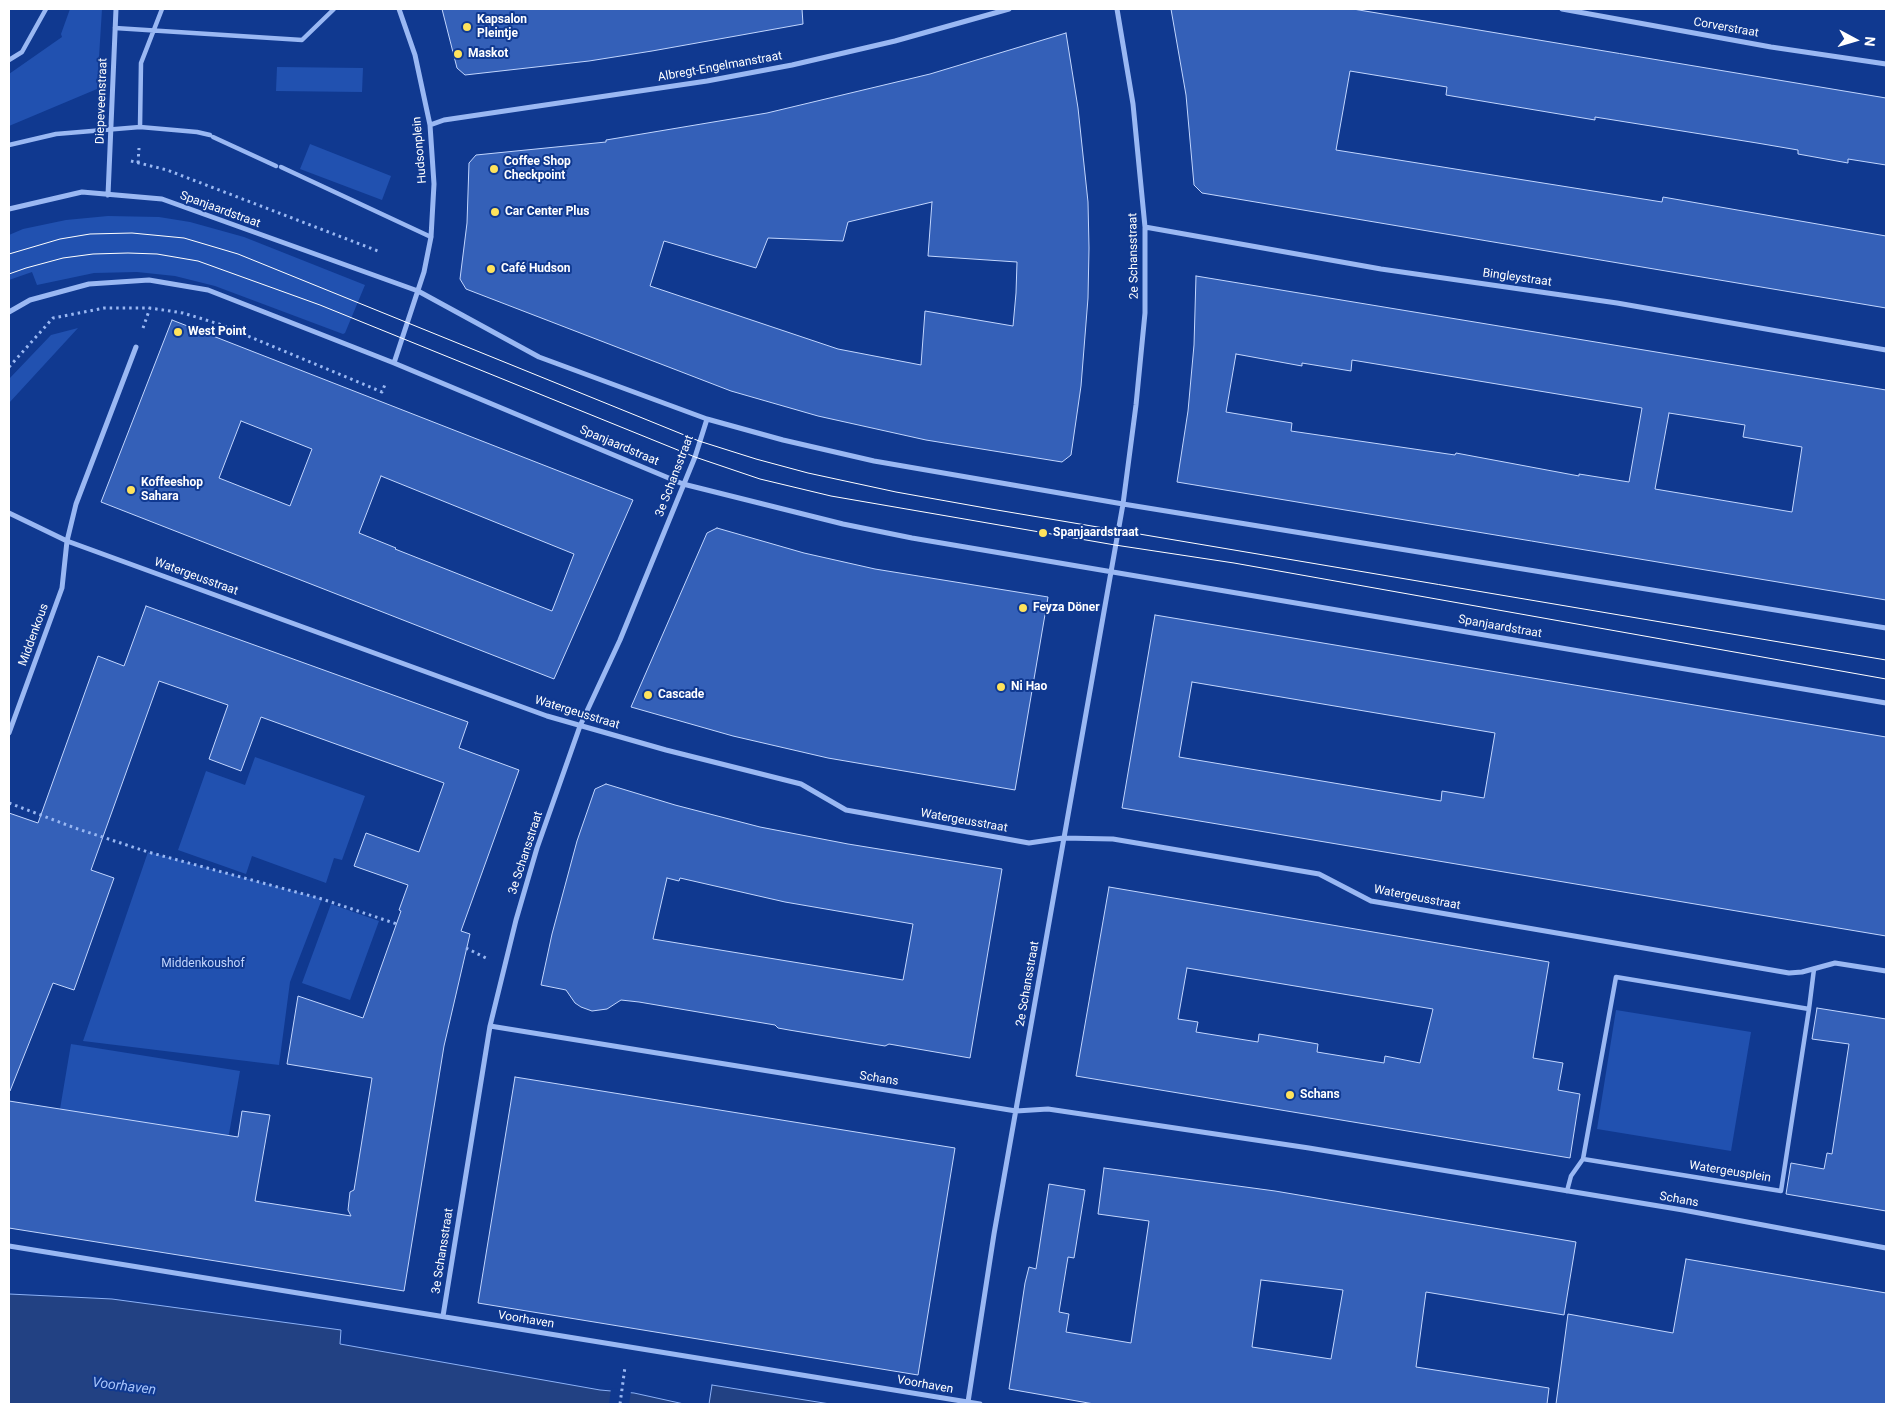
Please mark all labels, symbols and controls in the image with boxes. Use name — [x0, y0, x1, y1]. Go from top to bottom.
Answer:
place label: Kapsalon Pleintje — [477, 13, 527, 41]
street label: Corverstraat — [1692, 15, 1760, 41]
north arrow — [1830, 15, 1880, 65]
marker: Kapsalon Pleintje — [461, 21, 473, 33]
text: N — [1861, 36, 1878, 47]
place label: Maskot — [468, 47, 508, 61]
marker: Maskot — [452, 48, 464, 60]
street label: Albregt-Engelmanstraat — [657, 49, 783, 85]
street label: Diepeveenstraat — [93, 58, 111, 144]
street label: Hudsonplein — [410, 116, 430, 184]
place label: Coffee Shop Checkpoint — [504, 155, 571, 183]
marker: Coffee Shop Checkpoint — [488, 163, 500, 175]
street label: Spanjaardstraat — [178, 189, 262, 231]
place label: Car Center Plus — [505, 205, 589, 219]
marker: Car Center Plus — [489, 206, 501, 218]
street label: 2e Schansstraat — [1126, 213, 1142, 299]
place label: Café Hudson — [501, 262, 571, 276]
marker: Café Hudson — [485, 263, 497, 275]
street label: Bingleystraat — [1482, 266, 1552, 290]
place label: West Point — [188, 325, 246, 339]
marker: West Point — [172, 326, 184, 338]
street label: Spanjaardstraat — [577, 423, 661, 469]
street label: 3e Schansstraat — [653, 433, 697, 519]
place label: Koffeeshop Sahara — [141, 476, 203, 504]
marker: Koffeeshop Sahara — [125, 484, 137, 496]
place label: Spanjaardstraat — [1053, 526, 1139, 540]
marker: Spanjaardstraat — [1037, 527, 1049, 539]
street label: Watergeusstraat — [152, 555, 240, 599]
place label: Feyza Döner — [1033, 601, 1100, 615]
street label: Middenkous — [16, 602, 52, 668]
marker: Feyza Döner — [1017, 602, 1029, 614]
street label: Spanjaardstraat — [1457, 613, 1543, 641]
place label: Ni Hao — [1011, 680, 1047, 694]
marker: Ni Hao — [995, 681, 1007, 693]
place label: Cascade — [658, 688, 704, 702]
marker: Cascade — [642, 689, 654, 701]
street label: Watergeusstraat — [533, 693, 621, 733]
street label: Watergeusstraat — [919, 806, 1009, 836]
street label: 3e Schansstraat — [506, 810, 546, 896]
street label: Watergeusstraat — [1372, 883, 1462, 913]
street label: 2e Schansstraat — [1013, 940, 1043, 1028]
park label: Middenkoushof — [161, 957, 245, 971]
street label: Schans — [858, 1069, 900, 1089]
place label: Schans — [1300, 1088, 1340, 1102]
marker: Schans — [1284, 1089, 1296, 1101]
street label: Watergeusplein — [1688, 1158, 1772, 1186]
street label: Schans — [1658, 1189, 1700, 1211]
street label: 3e Schansstraat — [429, 1207, 457, 1295]
street label: Voorhaven — [497, 1308, 555, 1332]
street label: Voorhaven — [896, 1373, 954, 1397]
water label: Voorhaven — [91, 1375, 157, 1399]

